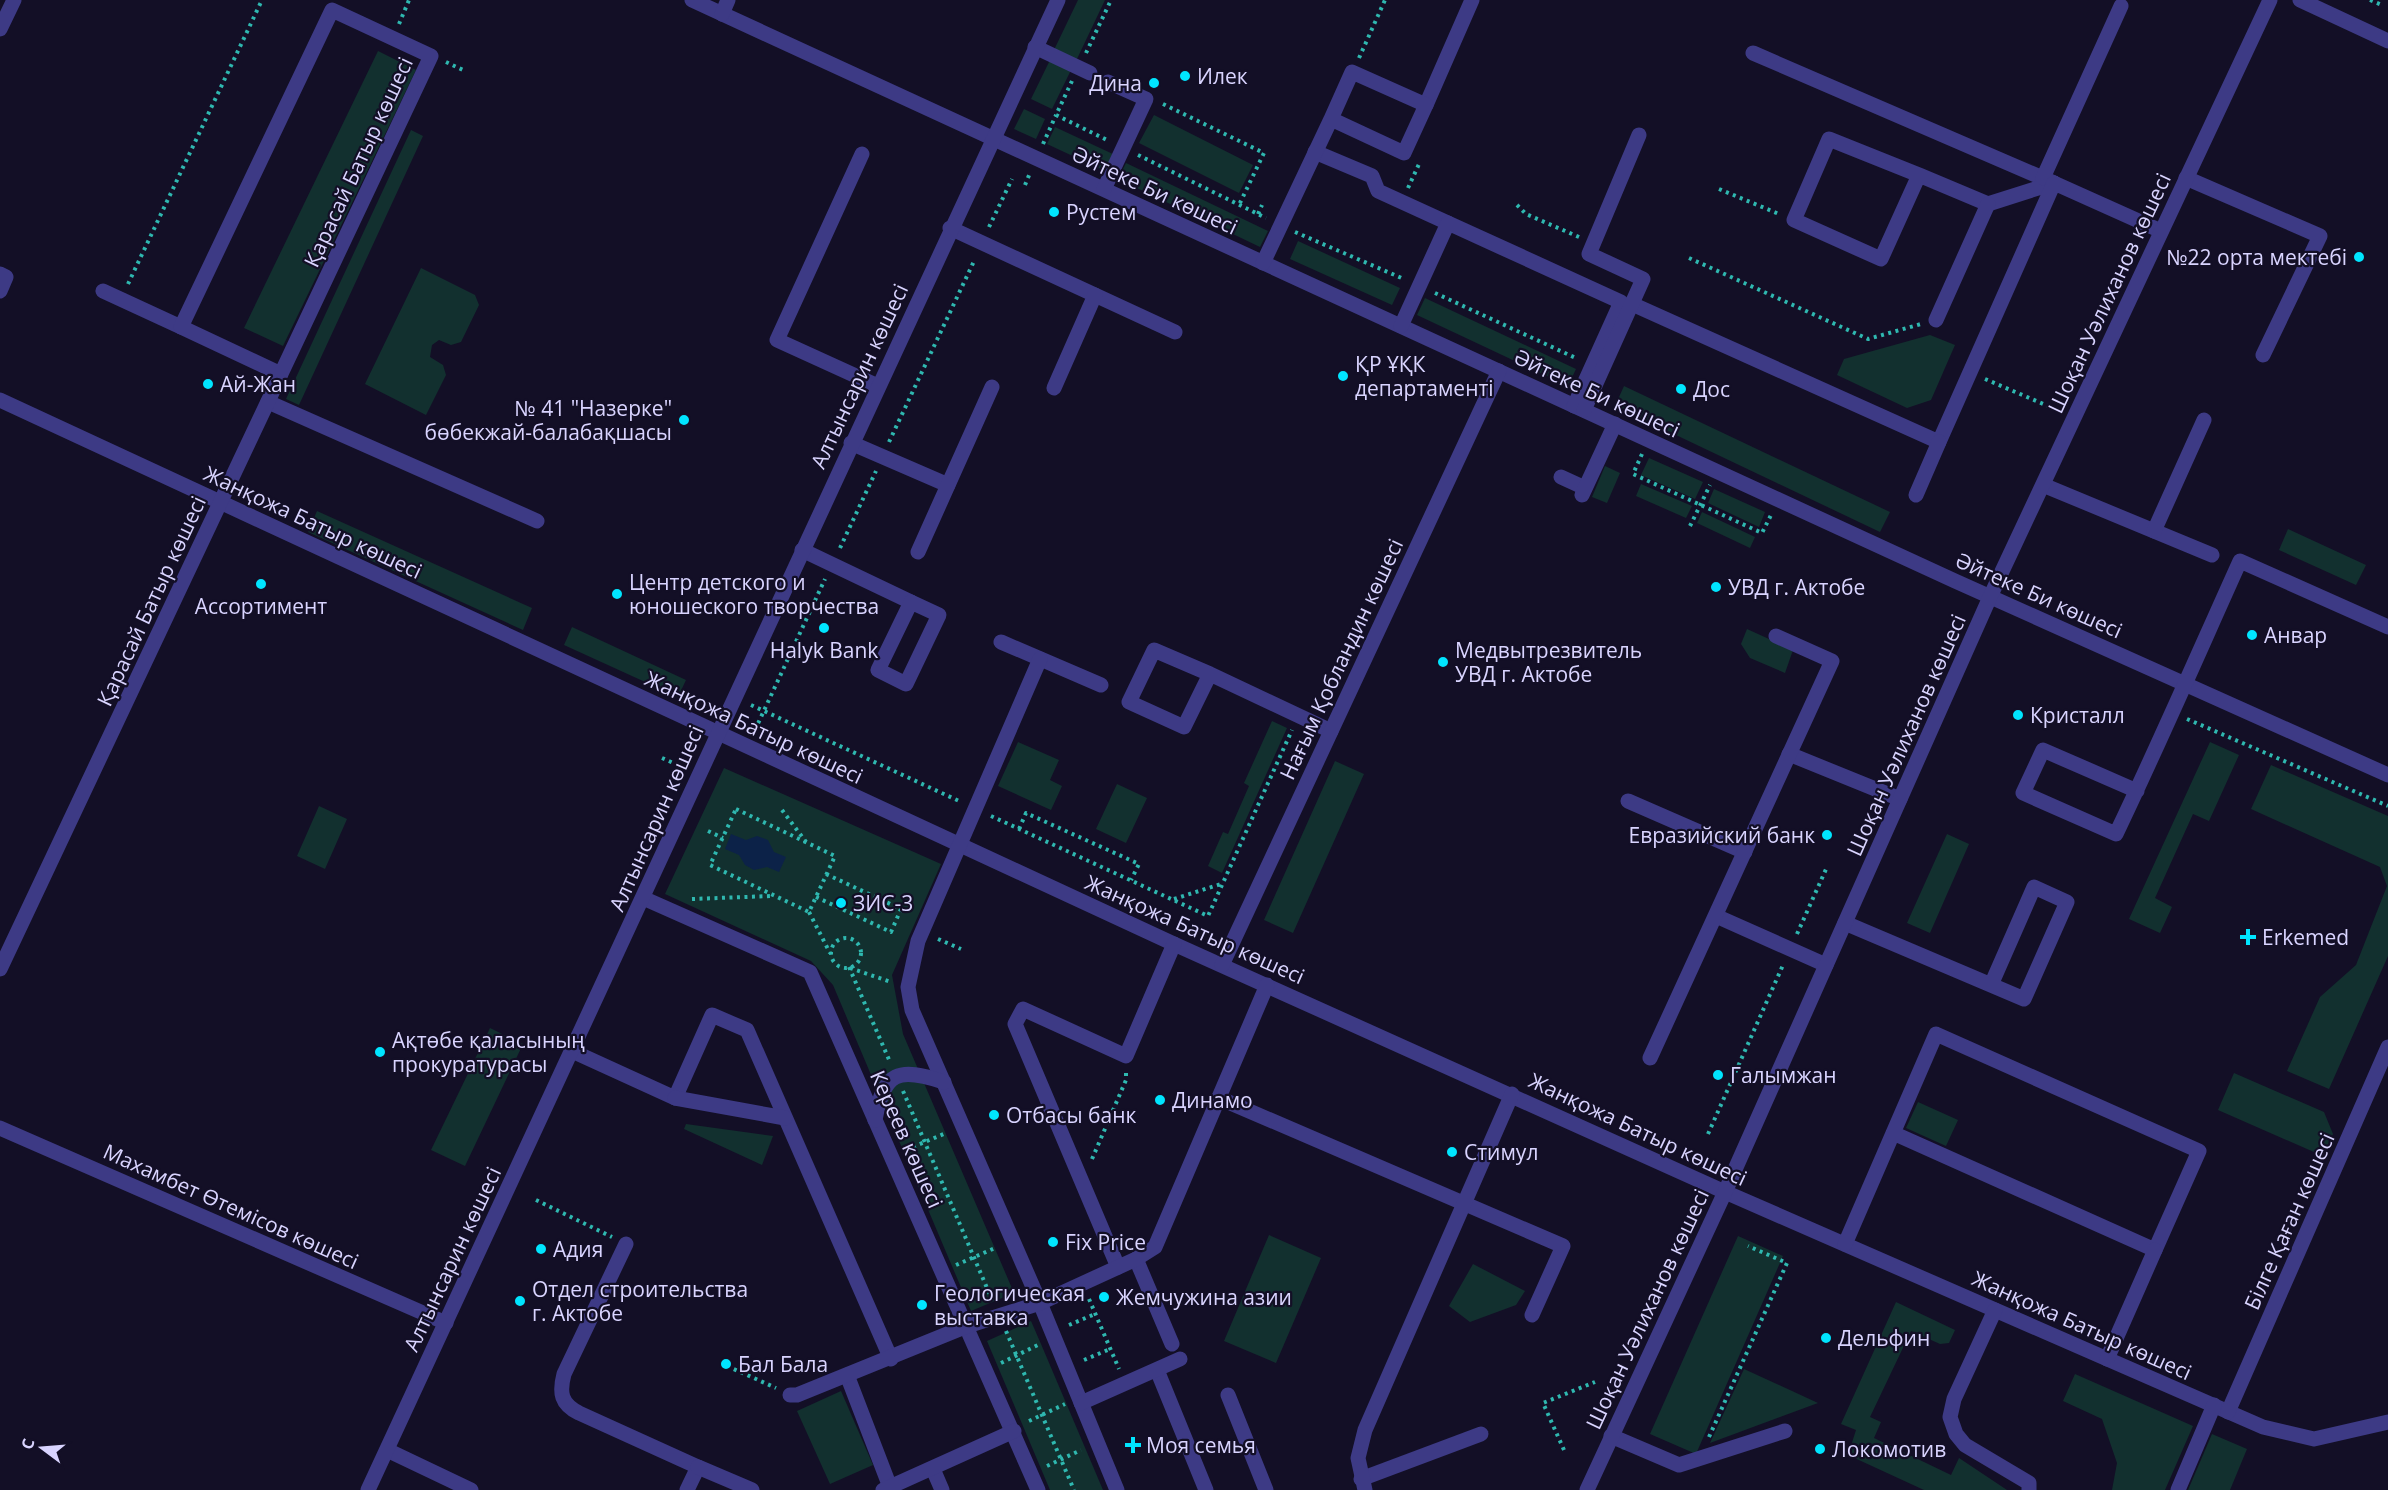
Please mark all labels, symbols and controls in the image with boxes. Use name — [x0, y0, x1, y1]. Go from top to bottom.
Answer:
street label: Қарасай Батыр көшесі — [297, 52, 419, 272]
place label: Илек — [1197, 62, 1248, 90]
place label: Дина — [1089, 69, 1142, 97]
marker: Илек — [1178, 69, 1192, 83]
marker: Дина — [1147, 76, 1161, 90]
street label: Әйтеке Би көшесі — [1068, 139, 1242, 241]
street label: Шоқан Уәлиханов көшесі — [2041, 168, 2177, 418]
place label: Рустем — [1066, 198, 1136, 226]
marker: Рустем — [1047, 205, 1061, 219]
place label: №22 орта мектебі — [2166, 243, 2347, 271]
marker: №22 орта мектебі — [2352, 250, 2366, 264]
street label: Алтынсарин көшесі — [804, 279, 914, 473]
street label: Әйтеке Би көшесі — [1510, 342, 1684, 444]
place label: ҚР ҰҚК департаменті — [1355, 350, 1494, 402]
marker: ҚР ҰҚК департаменті — [1336, 369, 1350, 383]
place label: Ай-Жан — [220, 370, 296, 398]
place label: Дос — [1693, 375, 1730, 403]
marker: Ай-Жан — [201, 377, 215, 391]
marker: Дос — [1674, 382, 1688, 396]
place label: № 41 "Назерке" бөбекжай-балабақшасы — [425, 394, 672, 446]
marker: № 41 "Назерке" бөбекжай-балабақшасы — [677, 413, 691, 427]
street label: Жанқожа Батыр көшесі — [200, 459, 426, 585]
street label: Қарасай Батыр көшесі — [90, 491, 212, 711]
street label: Нағым Қобландин көшесі — [1273, 534, 1409, 784]
street label: Әйтеке Би көшесі — [1951, 546, 2127, 644]
place label: Центр детского и юношеского творчества — [629, 568, 879, 620]
place label: УВД г. Актобе — [1728, 573, 1865, 601]
marker: Ассортимент — [254, 577, 268, 591]
marker: УВД г. Актобе — [1709, 580, 1723, 594]
marker: Центр детского и юношеского творчества — [610, 587, 624, 601]
place label: Ассортимент — [195, 592, 327, 620]
street label: Шоқан Уәлиханов көшесі — [1840, 610, 1972, 860]
marker: Halyk Bank — [817, 621, 831, 635]
place label: Анвар — [2264, 621, 2327, 649]
marker: Анвар — [2245, 628, 2259, 642]
place label: Halyk Bank — [770, 636, 878, 664]
place label: Медвытрезвитель УВД г. Актобе — [1455, 636, 1642, 688]
marker: Медвытрезвитель УВД г. Актобе — [1436, 655, 1450, 669]
street label: Жанқожа Батыр көшесі — [641, 664, 867, 790]
place label: Кристалл — [2030, 701, 2125, 729]
marker: Кристалл — [2011, 708, 2025, 722]
street label: Алтынсарин көшесі — [602, 721, 710, 915]
place label: Евразийский банк — [1629, 821, 1815, 849]
marker: Евразийский банк — [1820, 828, 1834, 842]
street label: Жанқожа Батыр көшесі — [1081, 868, 1309, 990]
place label: ЗИС-3 — [853, 889, 913, 917]
marker: ЗИС-3 — [834, 896, 848, 910]
place label: Erkemed — [2262, 923, 2349, 951]
marker: Erkemed — [2239, 928, 2257, 946]
place label: Ақтөбе қаласының прокуратурасы — [392, 1026, 585, 1078]
marker: Ақтөбе қаласының прокуратурасы — [373, 1045, 387, 1059]
place label: Галымжан — [1730, 1061, 1837, 1089]
street label: Кереев көшесі — [864, 1066, 950, 1212]
street label: Жанқожа Батыр көшесі — [1525, 1066, 1751, 1192]
marker: Галымжан — [1711, 1068, 1725, 1082]
place label: Динамо — [1172, 1086, 1253, 1114]
marker: Динамо — [1153, 1093, 1167, 1107]
place label: Отбасы банк — [1006, 1101, 1136, 1129]
marker: Отбасы банк — [987, 1108, 1001, 1122]
street label: Білге Қаған көшесі — [2237, 1128, 2341, 1314]
street label: Махамбет Өтемісов көшесі — [99, 1137, 363, 1275]
place label: Стимул — [1464, 1138, 1538, 1166]
marker: Стимул — [1445, 1145, 1459, 1159]
street label: Алтынсарин көшесі — [397, 1162, 507, 1356]
street label: Шоқан Уәлиханов көшесі — [1579, 1184, 1715, 1434]
place label: Fix Price — [1065, 1228, 1146, 1256]
place label: Адия — [553, 1235, 603, 1263]
marker: Fix Price — [1046, 1235, 1060, 1249]
marker: Адия — [534, 1242, 548, 1256]
street label: Жанқожа Батыр көшесі — [1968, 1264, 2196, 1386]
place label: Отдел строительства г. Актобе — [532, 1275, 748, 1327]
place label: Геологическая выставка — [934, 1279, 1085, 1331]
place label: Жемчужина азии — [1116, 1283, 1292, 1311]
marker: Жемчужина азии — [1097, 1290, 1111, 1304]
marker: Отдел строительства г. Актобе — [513, 1294, 527, 1308]
marker: Геологическая выставка — [915, 1298, 929, 1312]
place label: Дельфин — [1838, 1324, 1930, 1352]
marker: Дельфин — [1819, 1331, 1833, 1345]
place label: Бал Бала — [738, 1350, 828, 1378]
marker: Бал Бала — [719, 1357, 733, 1371]
north arrow — [12, 1418, 72, 1478]
place label: Моя семья — [1146, 1431, 1256, 1459]
place label: Локомотив — [1832, 1435, 1946, 1463]
text: С — [16, 1436, 40, 1452]
marker: Моя семья — [1124, 1436, 1142, 1454]
marker: Локомотив — [1813, 1442, 1827, 1456]

